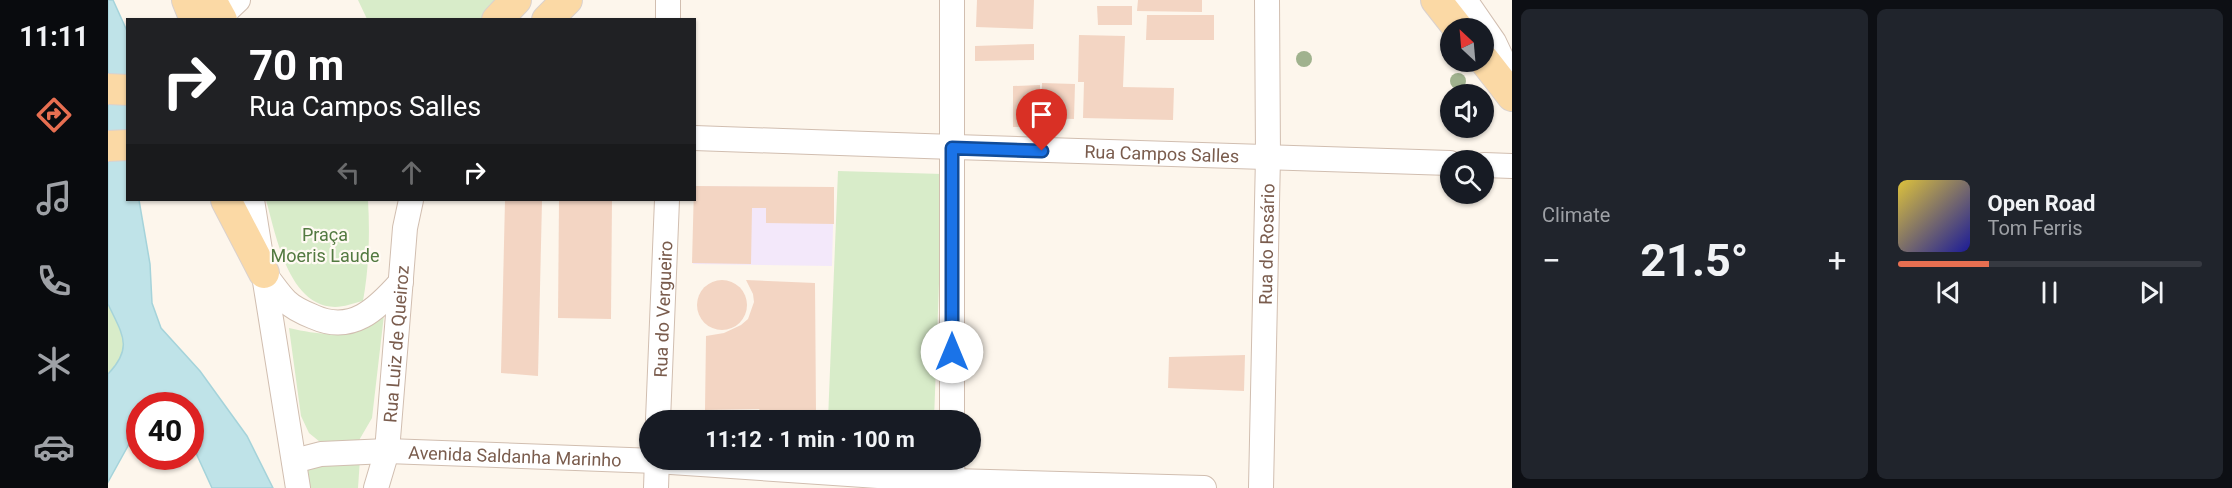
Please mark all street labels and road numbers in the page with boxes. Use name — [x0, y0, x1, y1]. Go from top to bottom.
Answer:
street label: Rua Campos Salles — [1084, 140, 1239, 166]
street label: Rua do Rosário — [1254, 183, 1278, 305]
street label: Rua do Vergueiro — [649, 240, 676, 378]
street label: Rua Luiz de Queiroz — [379, 264, 412, 423]
street label: Avenida Saldanha Marinho — [408, 441, 622, 470]

